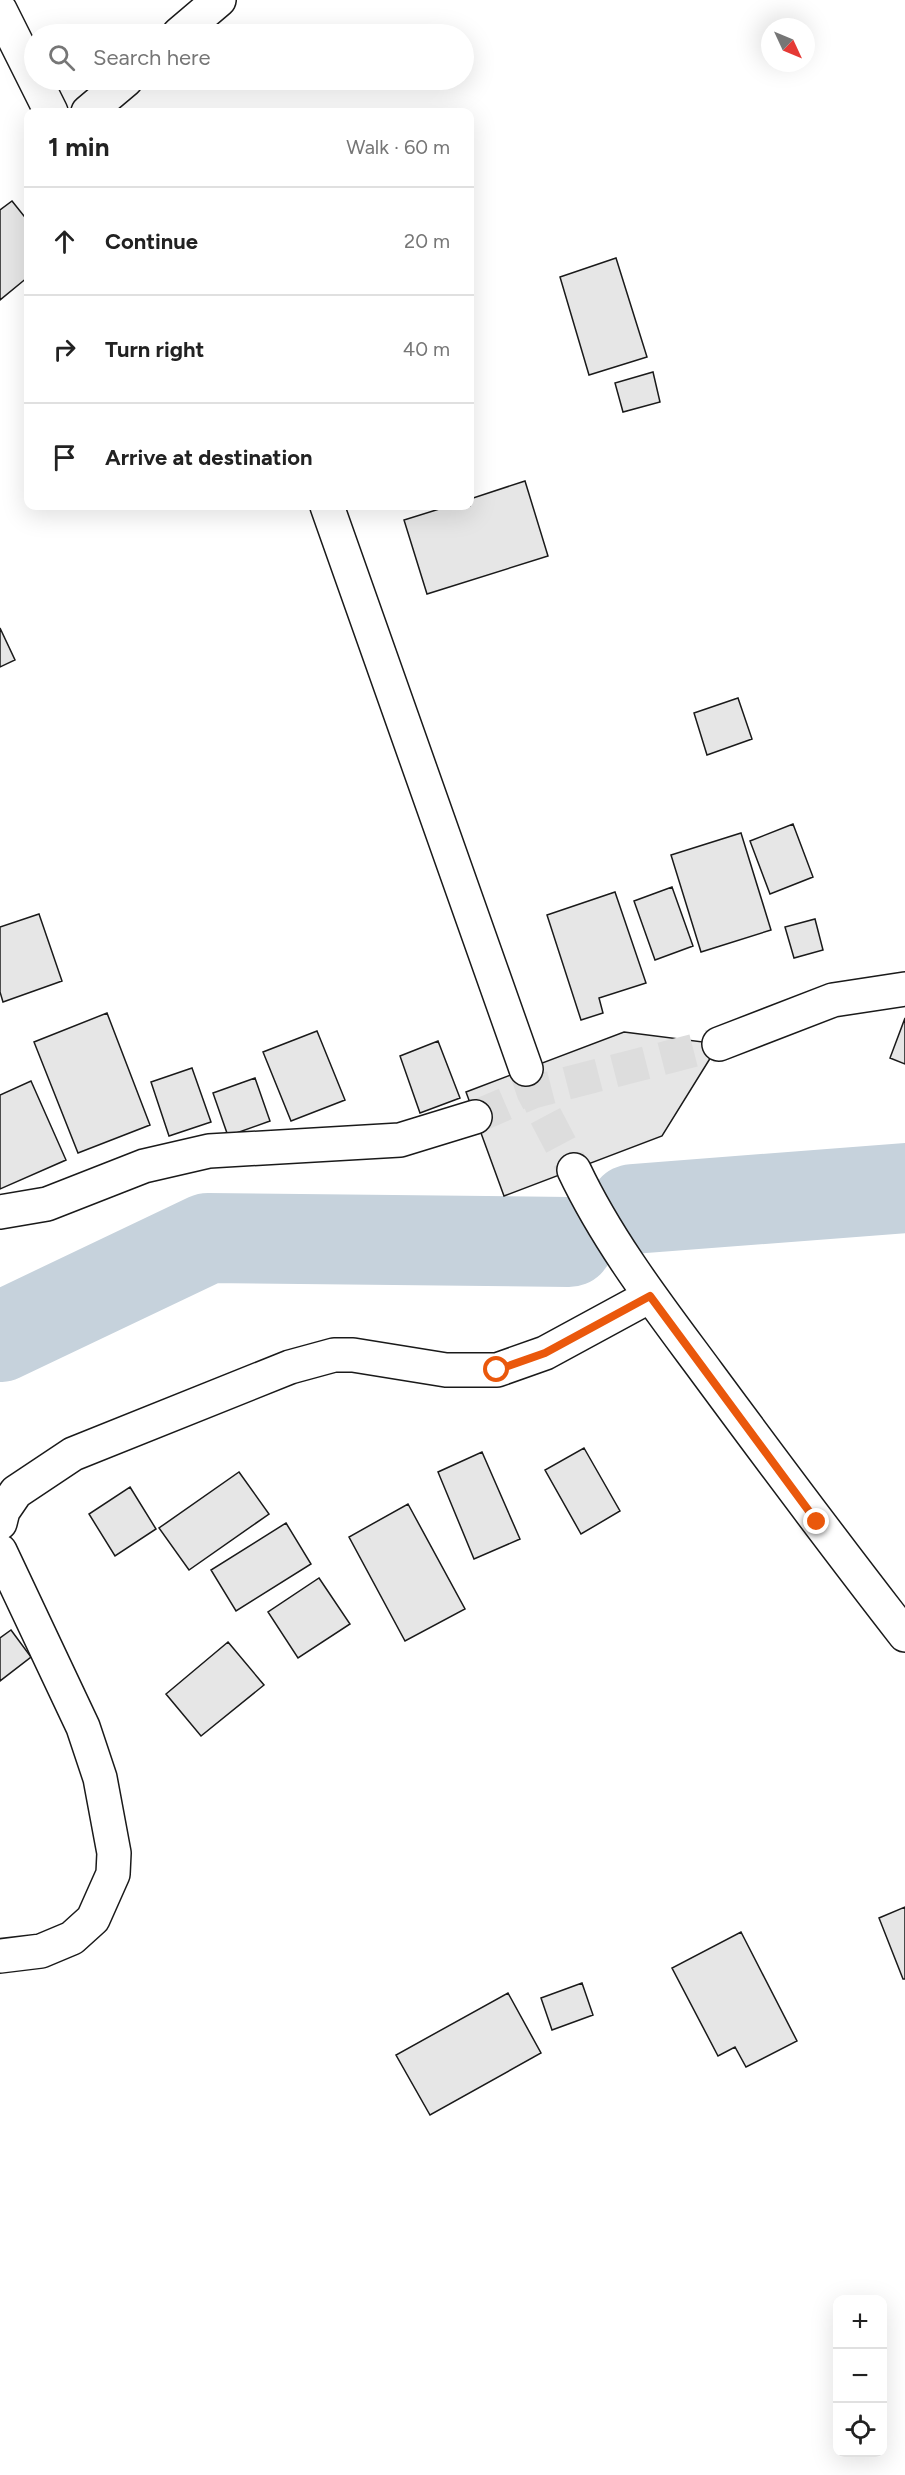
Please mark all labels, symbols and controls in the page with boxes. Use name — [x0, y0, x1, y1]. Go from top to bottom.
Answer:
north arrow — [761, 18, 815, 72]
search box — [24, 24, 474, 90]
icon: search — [45, 41, 78, 74]
text: Search here — [93, 44, 211, 71]
text: 1 min — [48, 131, 109, 163]
text: Walk · 60 m — [346, 135, 450, 159]
icon: ahead — [48, 225, 81, 258]
text: Continue — [105, 228, 198, 255]
text: 20 m — [404, 229, 450, 253]
icon: right — [48, 333, 81, 366]
text: Turn right — [105, 336, 204, 363]
text: 40 m — [403, 337, 450, 361]
icon: arrive — [48, 441, 81, 474]
text: Arrive at destination — [105, 444, 313, 471]
route start — [483, 1356, 509, 1382]
route end — [803, 1508, 829, 1534]
map controls — [833, 2295, 887, 2457]
button: + — [833, 2295, 887, 2349]
button: − — [833, 2349, 887, 2403]
button: locate — [833, 2403, 887, 2457]

